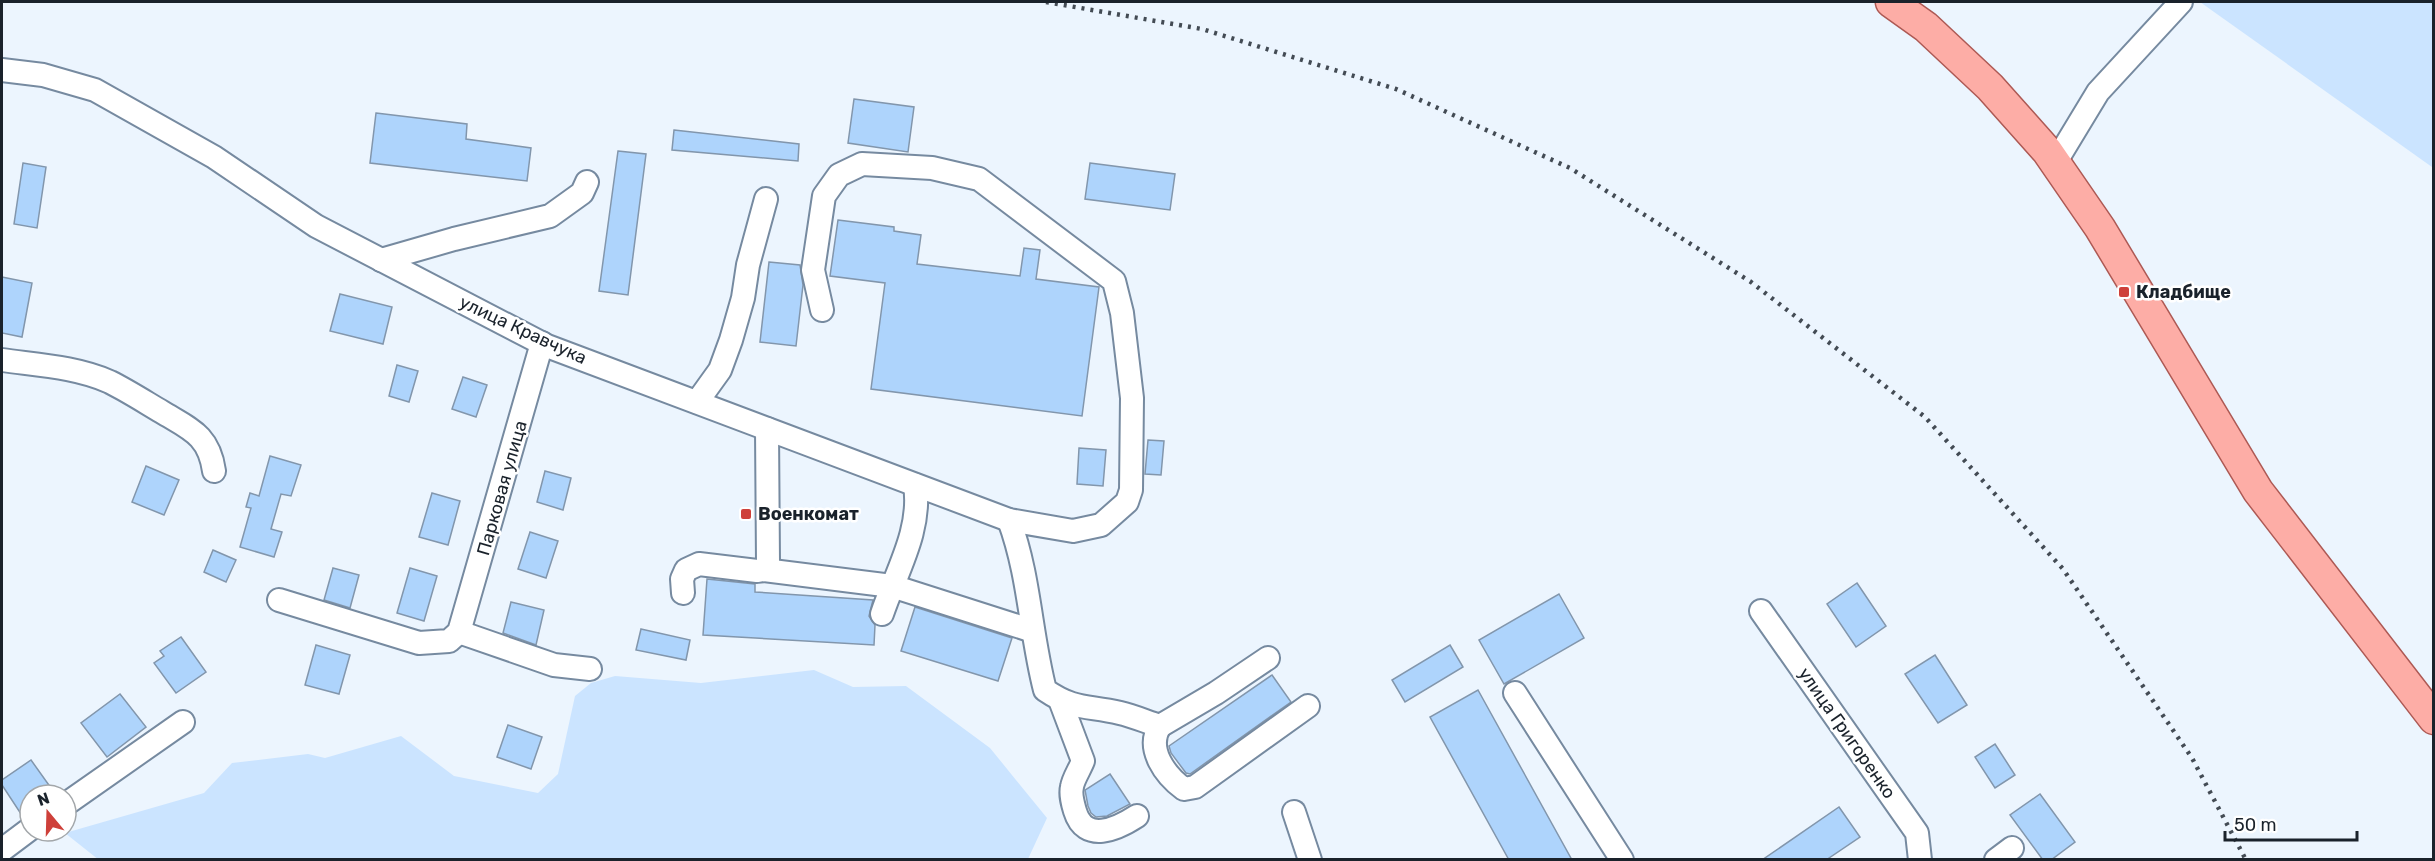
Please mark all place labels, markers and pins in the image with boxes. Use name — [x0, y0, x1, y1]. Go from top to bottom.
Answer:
place label: Кладбище — [2136, 281, 2231, 303]
marker: Кладбище — [2117, 285, 2131, 299]
place label: Военкомат — [758, 503, 859, 525]
marker: Военкомат — [739, 507, 753, 521]

